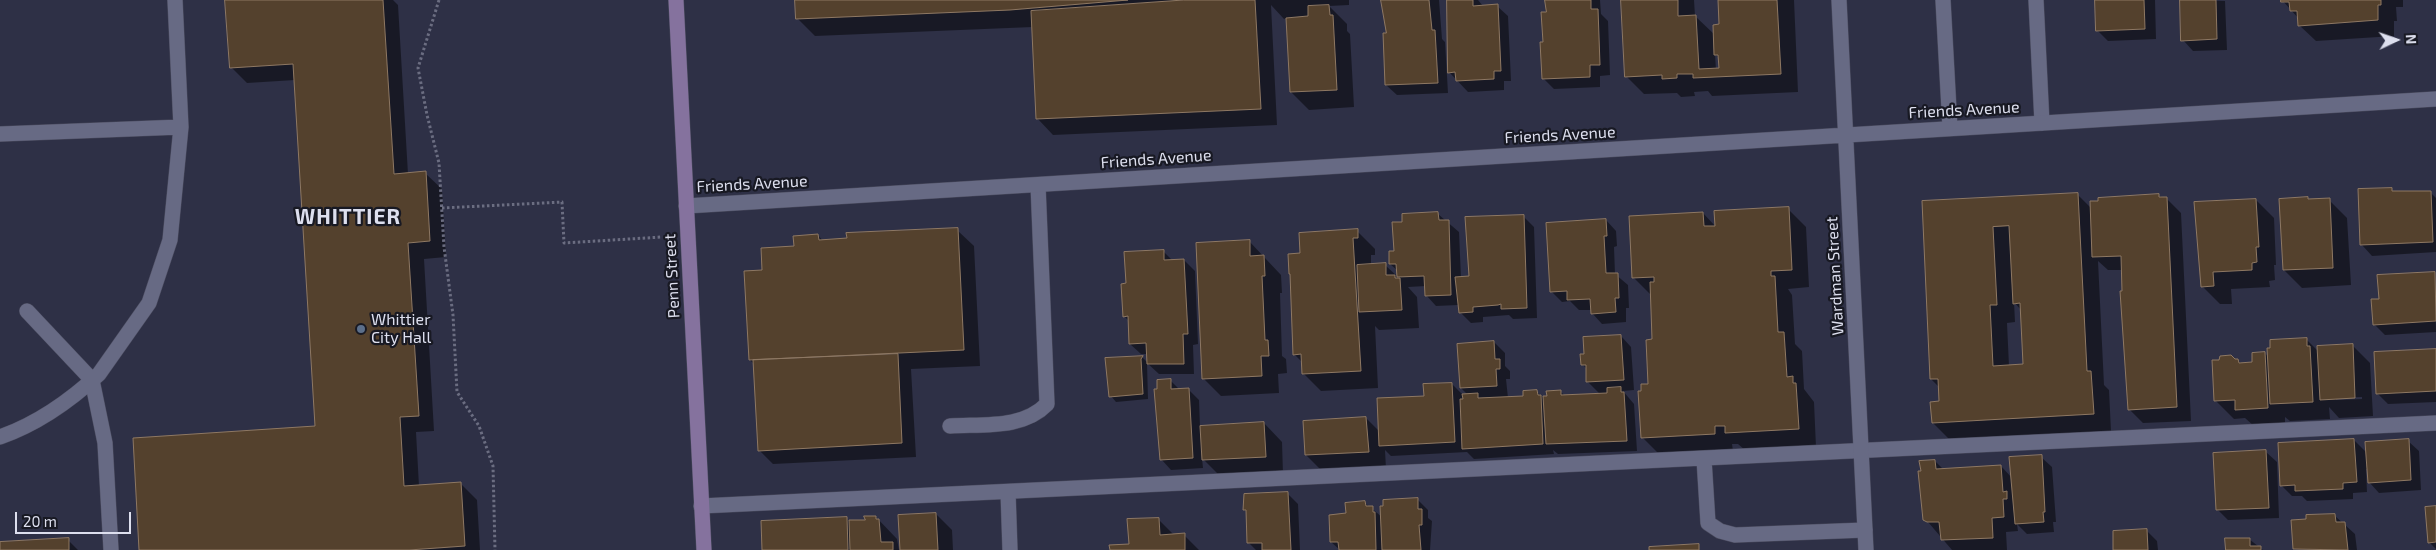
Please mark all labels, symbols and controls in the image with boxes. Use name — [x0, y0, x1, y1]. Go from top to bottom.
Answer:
north arrow — [2371, 15, 2421, 65]
text: N — [2403, 34, 2420, 45]
street label: Friends Avenue — [1908, 98, 2020, 122]
street label: Friends Avenue — [1504, 123, 1616, 147]
street label: Friends Avenue — [1100, 146, 1212, 172]
street label: Friends Avenue — [696, 172, 808, 196]
district label: WHITTIER — [294, 204, 402, 230]
street label: Wardman Street — [1822, 216, 1848, 336]
street label: Penn Street — [660, 233, 684, 319]
place label: Whittier City Hall — [371, 310, 431, 348]
marker: Whittier City Hall — [355, 323, 367, 335]
scale bar — [18, 502, 134, 534]
text: 20 m — [23, 512, 57, 530]

